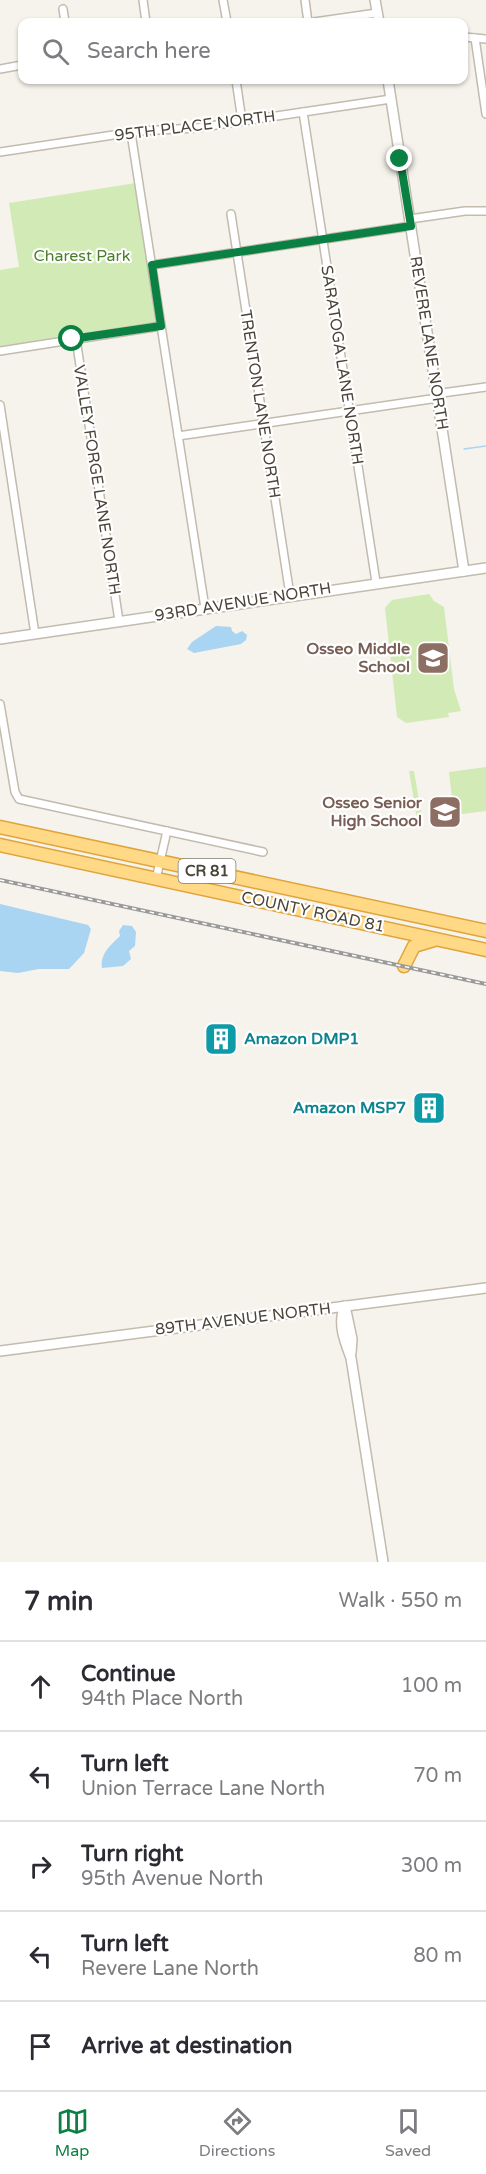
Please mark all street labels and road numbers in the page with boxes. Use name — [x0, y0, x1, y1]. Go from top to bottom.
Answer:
street label: 95TH PLACE NORTH — [113, 106, 277, 146]
street label: REVERE LANE NORTH — [405, 255, 453, 431]
street label: SARATOGA LANE NORTH — [316, 264, 368, 466]
street label: TRENTON LANE NORTH — [235, 308, 285, 500]
street label: VALLEY FORGE LANE NORTH — [69, 363, 125, 597]
street label: 93RD AVENUE NORTH — [153, 578, 333, 626]
road number: CR 81 — [178, 859, 236, 883]
street label: COUNTY ROAD 81 — [240, 887, 386, 937]
street label: 89TH AVENUE NORTH — [154, 1298, 332, 1340]

